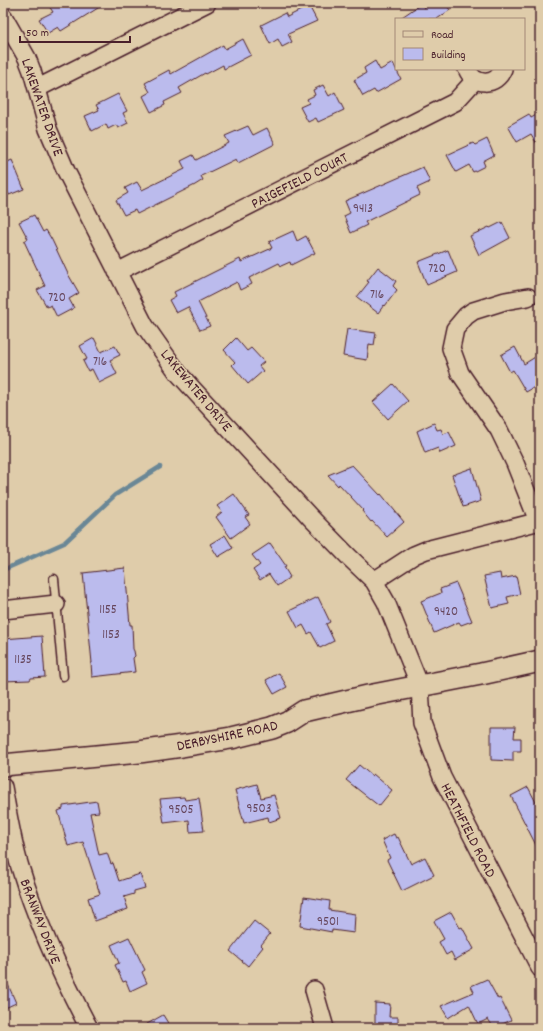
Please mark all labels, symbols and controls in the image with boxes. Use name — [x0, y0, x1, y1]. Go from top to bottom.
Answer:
scale bar — [20, 18, 130, 44]
legend — [395, 18, 525, 70]
text: 50 m — [26, 25, 49, 42]
text: Road — [431, 27, 453, 44]
text: Building — [431, 47, 466, 64]
street label: LAKEWATER DRIVE — [14, 56, 68, 160]
street label: PAIGEFIELD COURT — [248, 148, 352, 216]
house number: 9413 — [353, 200, 373, 219]
house number: 720 — [428, 260, 446, 279]
house number: 716 — [370, 286, 384, 305]
house number: 720 — [48, 289, 66, 308]
street label: LAKEWATER DRIVE — [154, 345, 237, 438]
house number: 716 — [93, 353, 107, 372]
house number: 1155 — [99, 601, 117, 620]
house number: 9420 — [434, 603, 458, 622]
house number: 1153 — [102, 626, 120, 645]
house number: 1135 — [14, 651, 32, 670]
street label: DERBYSHIRE ROAD — [175, 715, 280, 758]
street label: HEATHFIELD ROAD — [434, 780, 501, 882]
house number: 9503 — [247, 800, 271, 819]
house number: 9505 — [168, 801, 194, 820]
street label: BRANWAY DRIVE — [13, 876, 65, 968]
house number: 9501 — [317, 913, 339, 932]

